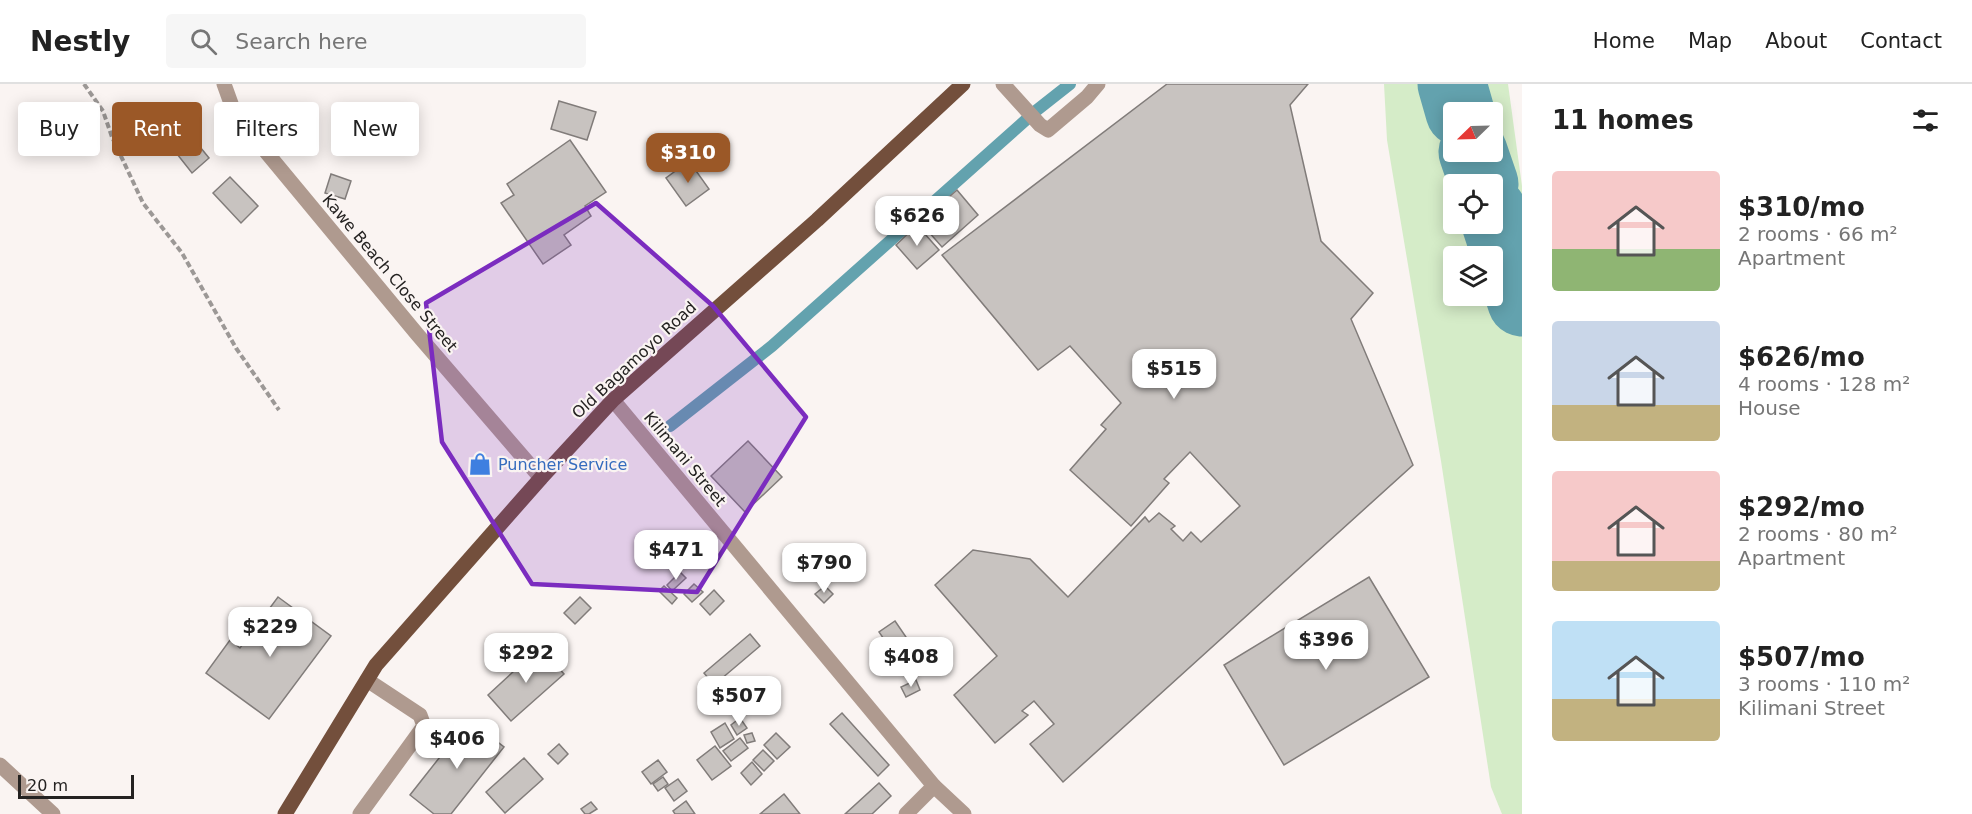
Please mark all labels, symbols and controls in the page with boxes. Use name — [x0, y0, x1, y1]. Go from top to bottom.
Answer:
search box — [166, 14, 586, 68]
text: Nestly — [30, 25, 130, 58]
icon: search — [187, 25, 220, 58]
text: Search here — [235, 29, 367, 54]
text: Home — [1593, 29, 1655, 53]
text: Map — [1688, 29, 1732, 53]
text: About — [1765, 29, 1827, 53]
text: Contact — [1860, 29, 1942, 53]
chip: Buy — [18, 102, 100, 156]
chip: Rent — [112, 102, 202, 156]
chip: Filters — [214, 102, 319, 156]
chip: New — [331, 102, 419, 156]
north arrow — [1443, 102, 1503, 162]
map controls — [1443, 102, 1503, 306]
icon: filters — [1909, 104, 1942, 137]
text: 11 homes — [1552, 105, 1694, 135]
pin: $310 — [652, 133, 724, 184]
text: $310 — [660, 140, 716, 164]
button: locate — [1443, 174, 1503, 234]
street label: Kawe Beach Close Street — [318, 190, 462, 356]
text: $310/mo — [1738, 192, 1865, 222]
icon: home — [1600, 195, 1672, 267]
pin: $626 — [881, 196, 953, 247]
text: $626 — [889, 203, 945, 227]
text: 2 rooms · 66 m² — [1738, 222, 1898, 246]
button: layers — [1443, 246, 1503, 306]
text: Apartment — [1738, 246, 1845, 270]
street label: Old Bagamoyo Road — [568, 298, 700, 422]
text: $626/mo — [1738, 342, 1865, 372]
icon: home — [1600, 345, 1672, 417]
pin: $515 — [1138, 349, 1210, 400]
text: $515 — [1146, 356, 1202, 380]
text: 4 rooms · 128 m² — [1738, 372, 1910, 396]
text: House — [1738, 396, 1801, 420]
street label: Kilimani Street — [640, 408, 730, 510]
shop icon: Puncher Service — [467, 451, 493, 477]
place label: Puncher Service — [498, 455, 627, 474]
text: $292/mo — [1738, 492, 1865, 522]
icon: home — [1600, 495, 1672, 567]
text: 2 rooms · 80 m² — [1738, 522, 1898, 546]
pin: $471 — [640, 530, 712, 581]
text: $471 — [648, 537, 704, 561]
pin: $790 — [788, 543, 860, 594]
text: Apartment — [1738, 546, 1845, 570]
text: $790 — [796, 550, 852, 574]
pin: $229 — [234, 607, 306, 658]
text: $229 — [242, 614, 298, 638]
pin: $396 — [1290, 620, 1362, 671]
text: $396 — [1298, 627, 1354, 651]
pin: $292 — [490, 633, 562, 684]
pin: $408 — [875, 637, 947, 688]
text: $292 — [498, 640, 554, 664]
text: $507/mo — [1738, 642, 1865, 672]
text: $408 — [883, 644, 939, 668]
icon: home — [1600, 645, 1672, 717]
text: 3 rooms · 110 m² — [1738, 672, 1910, 696]
pin: $507 — [703, 676, 775, 727]
text: $507 — [711, 683, 767, 707]
text: Kilimani Street — [1738, 696, 1885, 720]
pin: $406 — [421, 719, 493, 770]
text: $406 — [429, 726, 485, 750]
scale bar — [18, 772, 134, 800]
text: 20 m — [27, 776, 68, 795]

